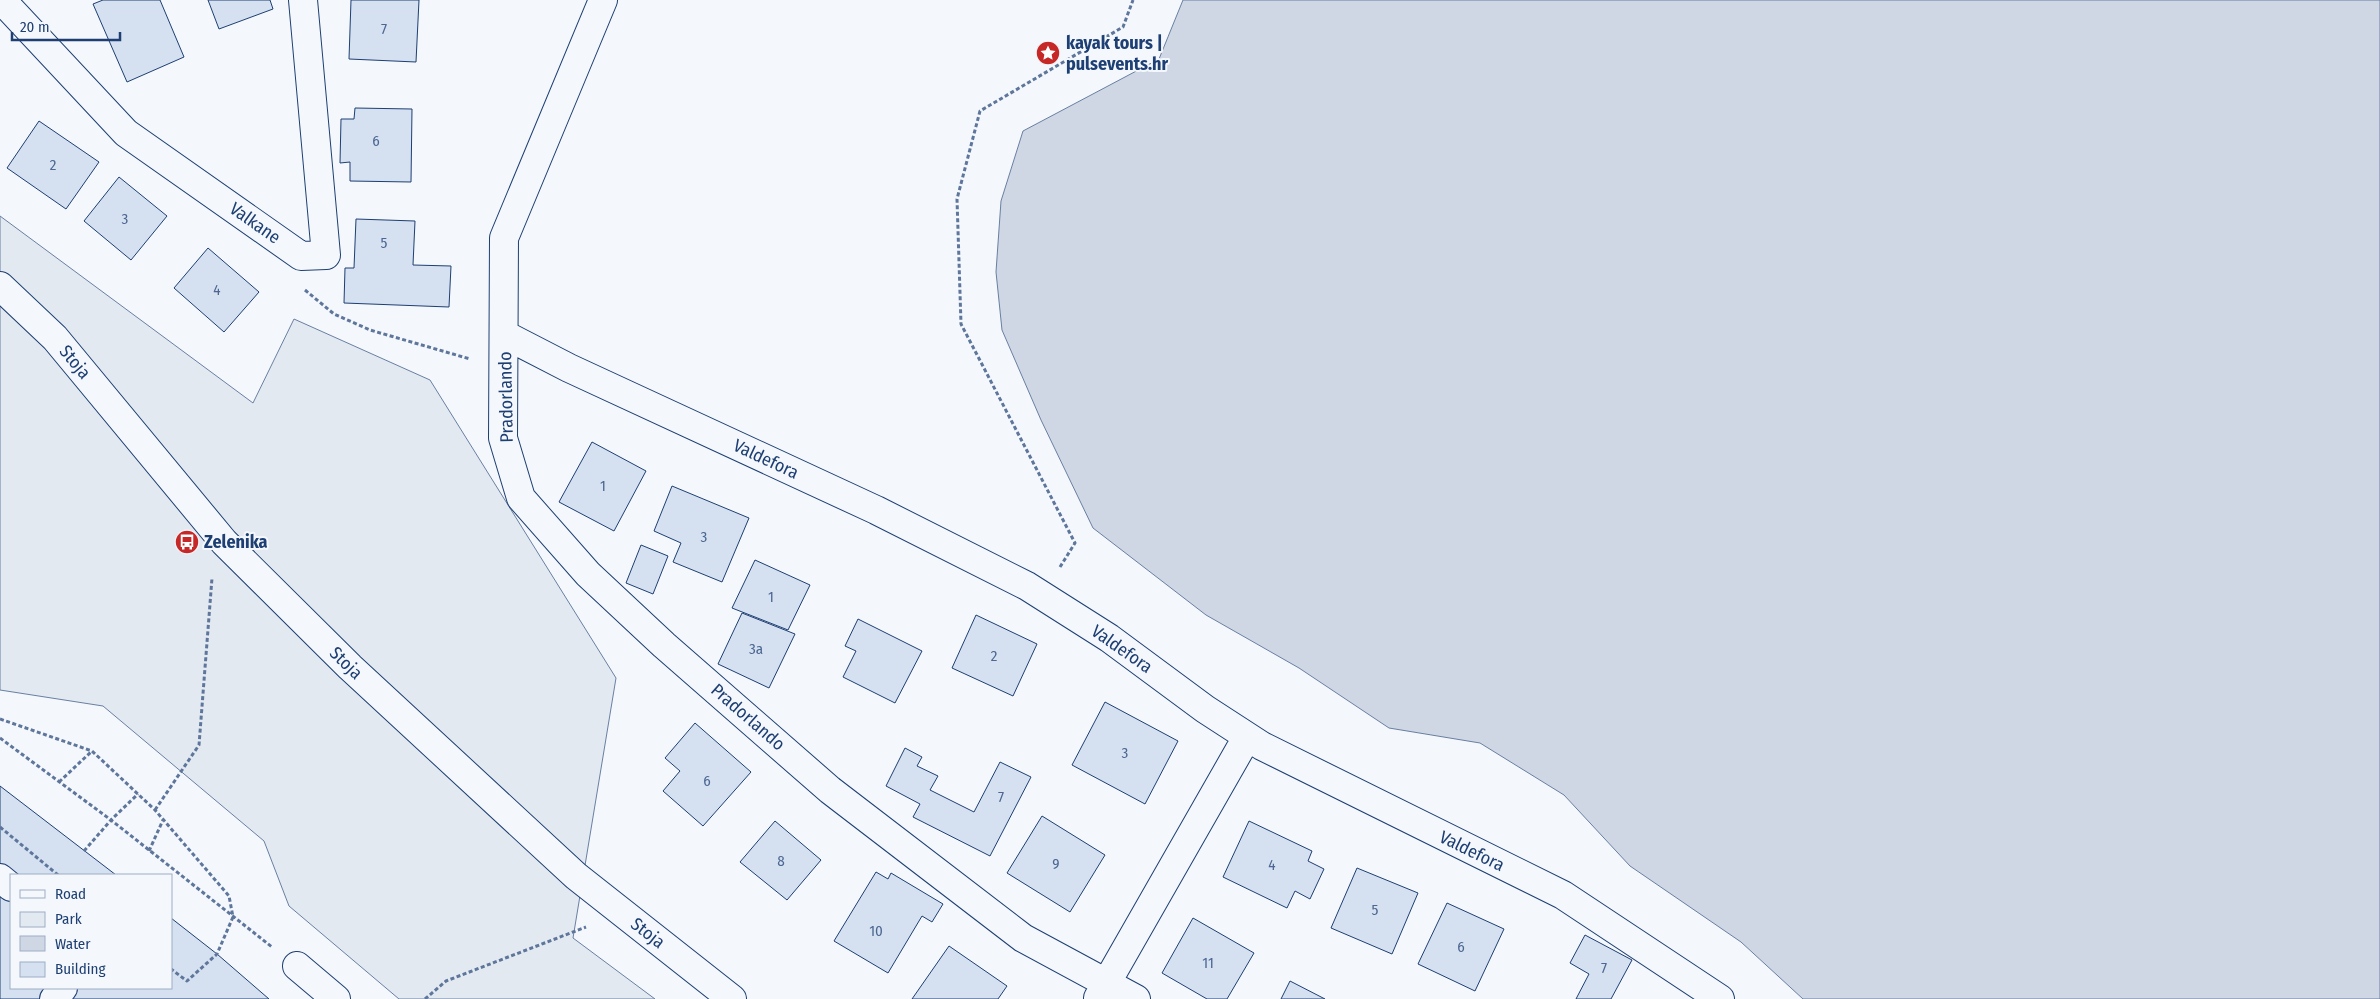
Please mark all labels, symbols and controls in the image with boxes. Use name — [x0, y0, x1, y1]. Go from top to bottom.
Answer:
scale bar — [12, 10, 120, 42]
text: 20 m — [20, 18, 50, 36]
house number: 7 — [381, 20, 387, 38]
place label: kayak tours | pulsevents.hr — [1066, 32, 1169, 75]
place icon: kayak tours | pulsevents.hr — [1035, 40, 1061, 66]
house number: 6 — [372, 132, 380, 150]
house number: 2 — [50, 156, 57, 174]
street label: Valkane — [225, 198, 285, 248]
house number: 3 — [122, 210, 129, 228]
house number: 5 — [381, 234, 388, 252]
house number: 4 — [213, 281, 221, 299]
street label: Stoja — [55, 341, 96, 384]
street label: Pradorlando — [494, 351, 518, 443]
street label: Valdefora — [730, 434, 802, 484]
house number: 1 — [600, 477, 606, 495]
house number: 3 — [701, 528, 708, 546]
bus stop icon: Zelenika — [174, 529, 200, 555]
place label: Zelenika — [204, 531, 268, 553]
house number: 1 — [768, 588, 774, 606]
street label: Valdefora — [1087, 620, 1157, 678]
house number: 3a — [749, 640, 763, 658]
street label: Stoja — [325, 642, 367, 684]
house number: 2 — [991, 647, 998, 665]
street label: Pradorlando — [706, 679, 790, 755]
house number: 3 — [1122, 744, 1129, 762]
house number: 6 — [703, 772, 711, 790]
house number: 7 — [998, 788, 1004, 806]
street label: Valdefora — [1436, 826, 1508, 876]
house number: 8 — [777, 852, 785, 870]
house number: 9 — [1052, 855, 1060, 873]
house number: 4 — [1268, 856, 1276, 874]
legend — [10, 874, 172, 989]
text: Road — [55, 885, 86, 903]
house number: 5 — [1372, 901, 1379, 919]
text: Park — [55, 910, 82, 928]
street label: Stoja — [627, 913, 670, 953]
house number: 10 — [869, 922, 883, 940]
text: Water — [55, 935, 91, 953]
house number: 6 — [1457, 938, 1465, 956]
house number: 11 — [1202, 954, 1214, 972]
house number: 7 — [1601, 959, 1607, 977]
text: Building — [55, 960, 106, 978]

